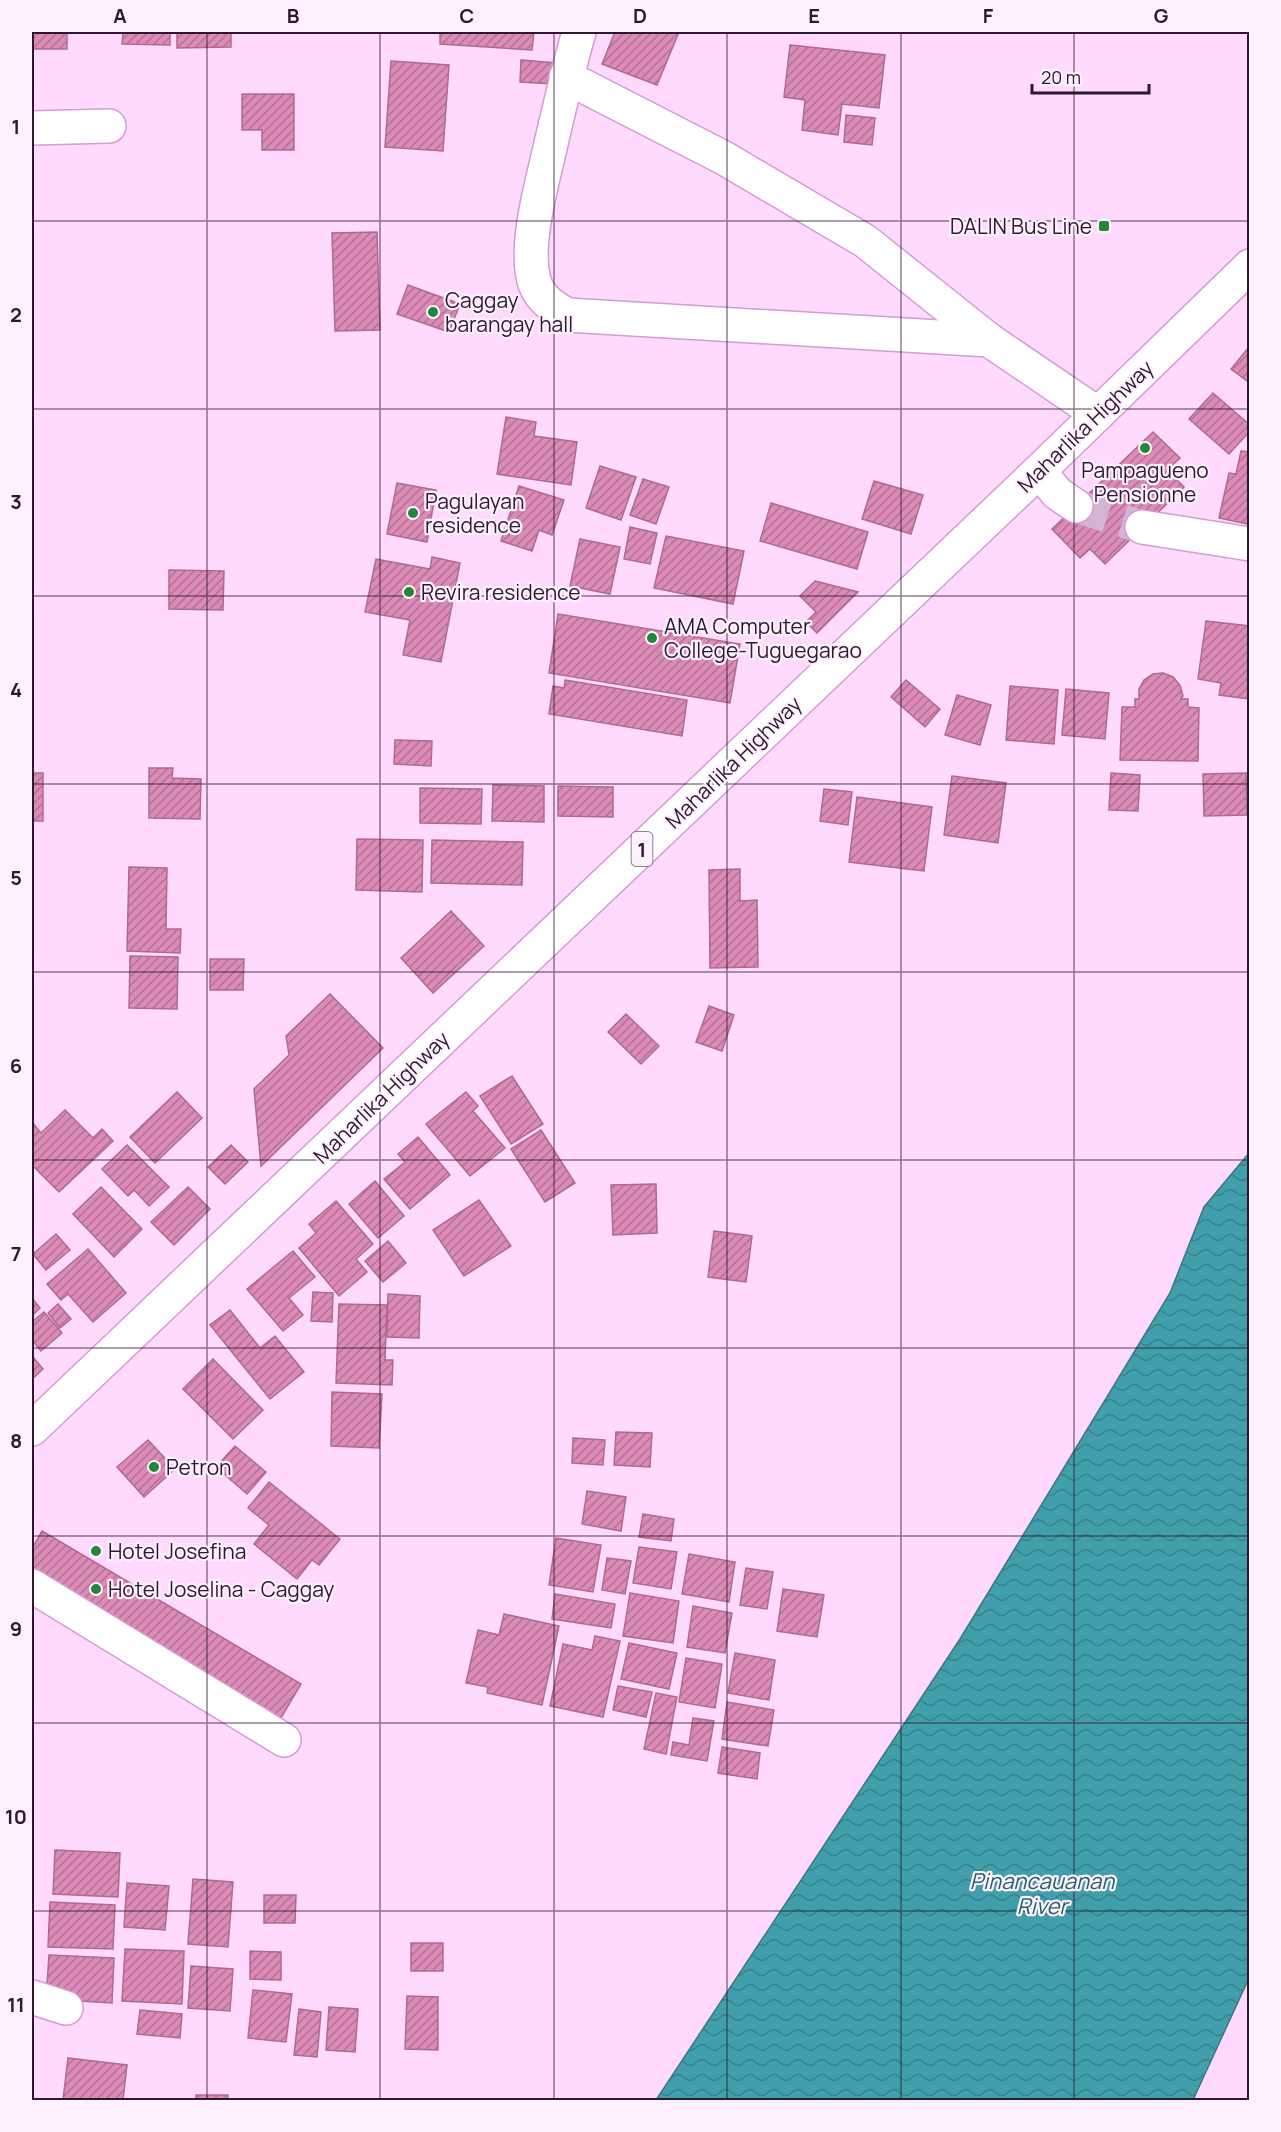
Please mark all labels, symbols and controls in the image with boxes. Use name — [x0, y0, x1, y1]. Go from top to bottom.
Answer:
text: A — [113, 2, 127, 29]
text: B — [287, 2, 300, 29]
text: C — [460, 2, 474, 29]
text: D — [633, 2, 647, 29]
text: E — [808, 2, 820, 29]
text: F — [983, 2, 994, 29]
text: G — [1154, 2, 1169, 29]
scale bar — [1032, 57, 1149, 95]
text: 20 m — [1041, 65, 1081, 89]
text: 1 — [12, 113, 20, 140]
place label: DALIN Bus Line — [950, 212, 1092, 240]
marker: DALIN Bus Line — [1097, 219, 1111, 233]
place label: Caggay barangay hall — [445, 286, 573, 338]
text: 2 — [10, 301, 22, 328]
marker: Caggay barangay hall — [426, 305, 440, 319]
street label: Maharlika Highway — [1011, 354, 1159, 498]
marker: Pampagueno Pensionne — [1138, 441, 1152, 455]
place label: Pampagueno Pensionne — [1081, 456, 1209, 508]
place label: Pagulayan residence — [425, 487, 525, 539]
text: 3 — [10, 488, 22, 515]
marker: Pagulayan residence — [406, 506, 420, 520]
place label: Revira residence — [421, 578, 581, 606]
marker: Revira residence — [402, 585, 416, 599]
place label: AMA Computer College-Tuguegarao — [664, 612, 862, 664]
marker: AMA Computer College-Tuguegarao — [645, 631, 659, 645]
text: 4 — [10, 676, 22, 703]
street label: Maharlika Highway — [659, 690, 807, 834]
road number: 1 — [632, 832, 652, 866]
text: 5 — [10, 864, 22, 891]
street label: Maharlika Highway — [307, 1025, 455, 1169]
text: 6 — [10, 1052, 22, 1079]
text: 7 — [11, 1240, 21, 1267]
text: 8 — [10, 1427, 22, 1454]
place label: Petron — [166, 1453, 232, 1481]
marker: Petron — [147, 1460, 161, 1474]
place label: Hotel Josefina — [108, 1537, 246, 1565]
marker: Hotel Josefina — [89, 1544, 103, 1558]
place label: Hotel Joselina - Caggay — [108, 1575, 334, 1603]
marker: Hotel Joselina - Caggay — [89, 1582, 103, 1596]
text: 9 — [10, 1615, 22, 1642]
text: 10 — [5, 1803, 27, 1830]
water label: Pinancauanan River — [970, 1866, 1115, 1921]
text: 11 — [7, 1991, 25, 2018]

